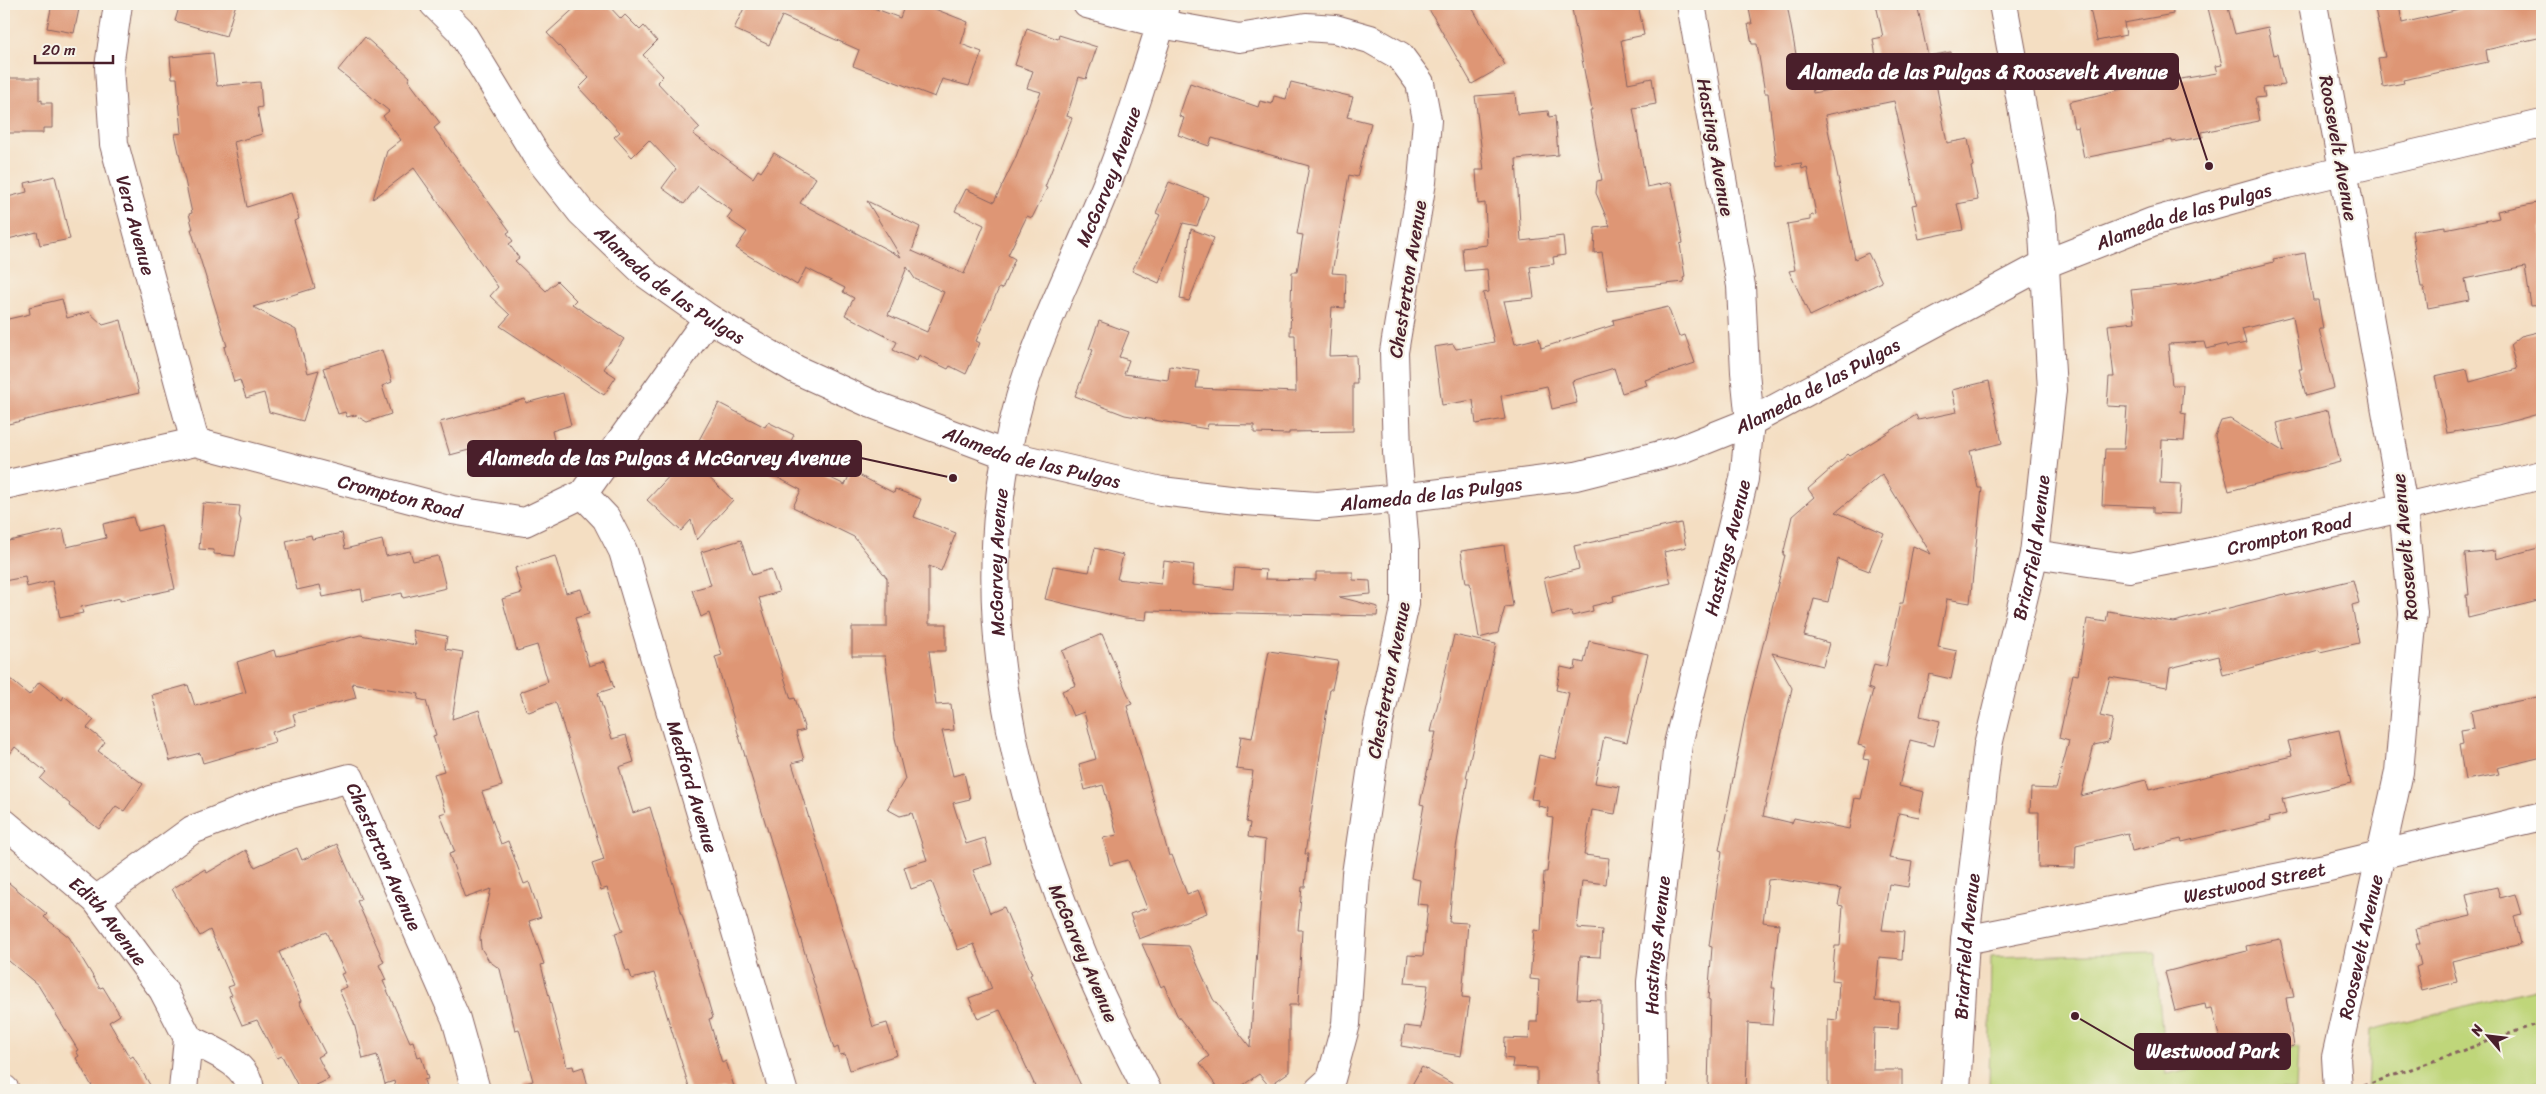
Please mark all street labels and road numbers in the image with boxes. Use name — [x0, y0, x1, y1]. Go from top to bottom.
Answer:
street label: Roosevelt Avenue — [2309, 73, 2368, 224]
street label: Hastings Avenue — [1687, 76, 1744, 219]
street label: McGarvey Avenue — [1066, 102, 1151, 252]
street label: Vera Avenue — [106, 172, 165, 279]
street label: Alameda de las Pulgas — [2090, 173, 2276, 260]
street label: Chesterton Avenue — [1379, 198, 1436, 360]
street label: Alameda de las Pulgas — [586, 216, 752, 353]
street label: Alameda de las Pulgas — [1729, 329, 1906, 444]
street label: Alameda de las Pulgas — [938, 416, 1124, 498]
street label: Crompton Road — [334, 464, 467, 529]
street label: Alameda de las Pulgas — [1338, 467, 1524, 521]
street label: Roosevelt Avenue — [2382, 472, 2427, 622]
street label: Briarfield Avenue — [2003, 473, 2060, 624]
street label: Hastings Avenue — [1695, 476, 1760, 619]
street label: McGarvey Avenue — [979, 486, 1018, 637]
street label: Crompton Road — [2224, 503, 2357, 565]
street label: Chesterton Avenue — [1357, 599, 1420, 761]
street label: Medford Avenue — [657, 716, 728, 857]
street label: Chesterton Avenue — [337, 777, 431, 936]
street label: Westwood Street — [2180, 852, 2328, 913]
street label: Edith Avenue — [61, 868, 156, 974]
street label: Briarfield Avenue — [1944, 871, 1990, 1021]
street label: Roosevelt Avenue — [2329, 871, 2393, 1022]
street label: Hastings Avenue — [1635, 874, 1680, 1015]
street label: McGarvey Avenue — [1039, 879, 1128, 1028]

